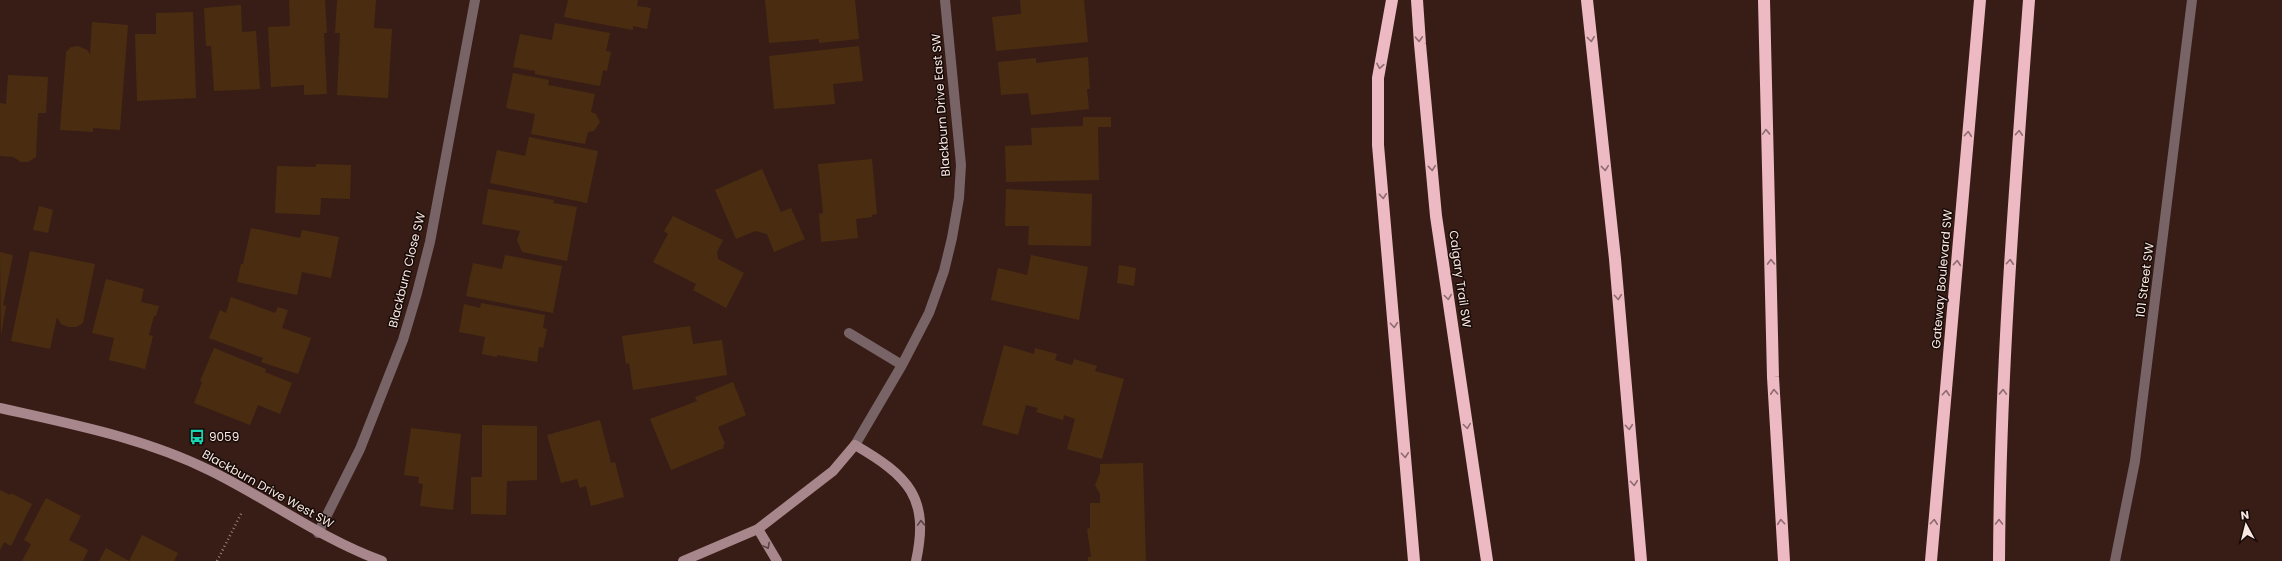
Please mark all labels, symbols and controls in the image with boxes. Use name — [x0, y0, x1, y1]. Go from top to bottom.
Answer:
street label: Blackburn Drive East SW — [927, 33, 954, 177]
one-way arrow — [1415, 36, 1424, 42]
one-way arrow — [1587, 36, 1596, 42]
one-way arrow — [1376, 63, 1385, 69]
one-way arrow — [1762, 129, 1771, 135]
one-way arrow — [2015, 130, 2024, 136]
one-way arrow — [1964, 131, 1973, 137]
one-way arrow — [1427, 165, 1436, 171]
one-way arrow — [1601, 165, 1610, 171]
one-way arrow — [1378, 193, 1387, 199]
street label: Gateway Boulevard SW — [1927, 208, 1956, 349]
street label: Blackburn Close SW — [384, 210, 429, 329]
street label: Calgary Trail SW — [1445, 229, 1476, 329]
street label: 101 Street SW — [2131, 241, 2158, 318]
one-way arrow — [1767, 259, 1775, 265]
one-way arrow — [2005, 259, 2014, 265]
one-way arrow — [1952, 260, 1961, 266]
one-way arrow — [1443, 294, 1452, 300]
one-way arrow — [1613, 294, 1622, 300]
one-way arrow — [1389, 322, 1398, 328]
one-way arrow — [1770, 389, 1778, 395]
one-way arrow — [1999, 389, 2007, 395]
one-way arrow — [1941, 390, 1950, 396]
one-way arrow — [1462, 423, 1471, 429]
one-way arrow — [1624, 424, 1633, 430]
bus stop icon: 9059 — [188, 428, 206, 446]
place label: 9059 — [209, 428, 239, 445]
street label: Blackburn Drive West SW — [199, 445, 337, 532]
one-way arrow — [1400, 452, 1409, 458]
one-way arrow — [1629, 480, 1638, 486]
north arrow — [2226, 505, 2266, 545]
text: N — [2240, 507, 2250, 524]
one-way arrow — [1776, 519, 1785, 525]
one-way arrow — [1930, 519, 1939, 525]
one-way arrow — [1995, 519, 2003, 525]
one-way arrow — [916, 520, 925, 526]
one-way arrow — [762, 541, 770, 549]

